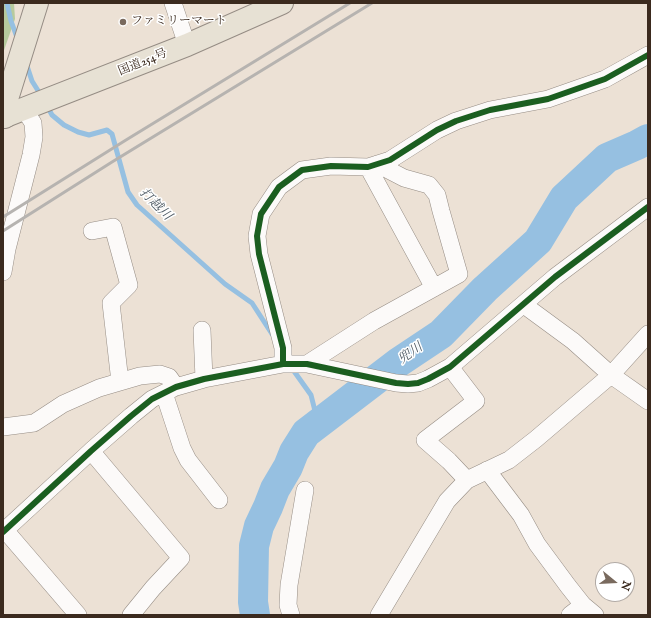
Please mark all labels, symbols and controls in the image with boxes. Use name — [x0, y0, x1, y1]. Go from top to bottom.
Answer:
place label: ファミリーマート — [131, 15, 227, 29]
marker: ファミリーマート — [118, 17, 128, 27]
street label: 国道254号 — [116, 47, 170, 79]
water label: 打越川 — [136, 186, 174, 224]
water label: 兜川 — [396, 340, 426, 368]
north arrow — [595, 562, 635, 602]
text: N — [617, 579, 634, 592]

